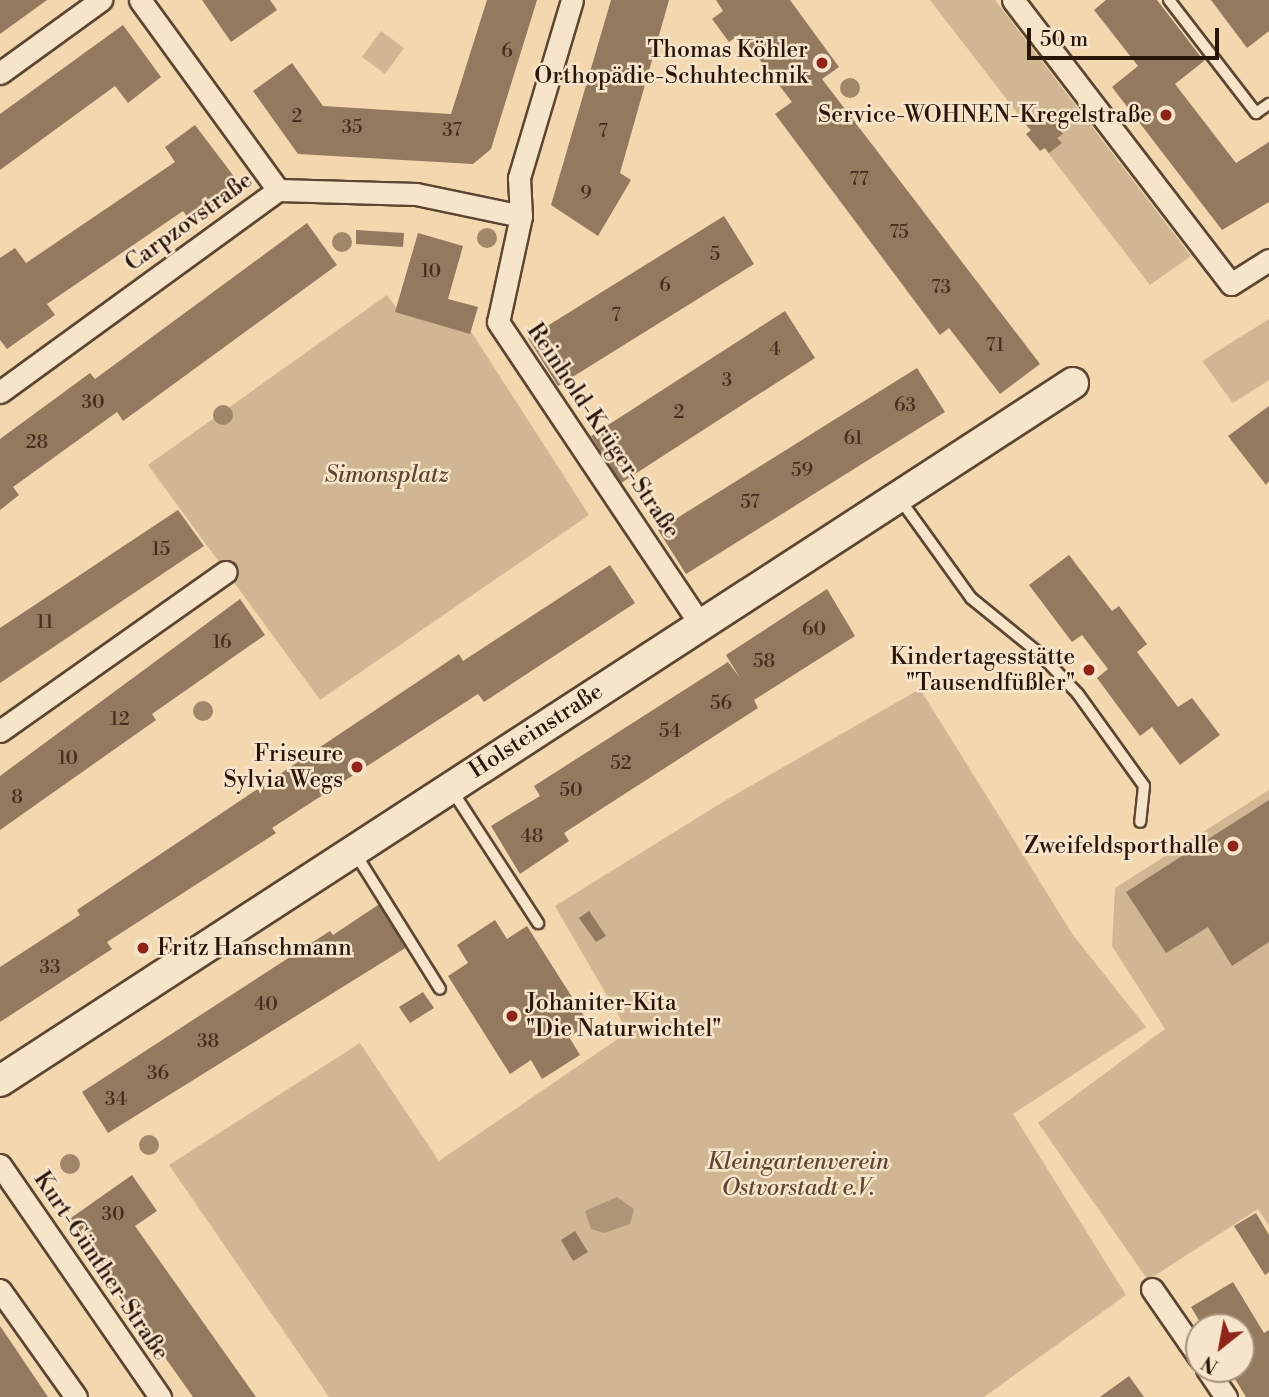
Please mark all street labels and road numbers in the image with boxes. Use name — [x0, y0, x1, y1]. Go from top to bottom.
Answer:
street label: Carpzovstraße — [120, 167, 258, 277]
street label: Reinhold-Krüger-Straße — [521, 318, 685, 544]
street label: Holsteinstraße — [464, 678, 608, 784]
street label: Kurt-Günther-Straße — [28, 1166, 174, 1366]

